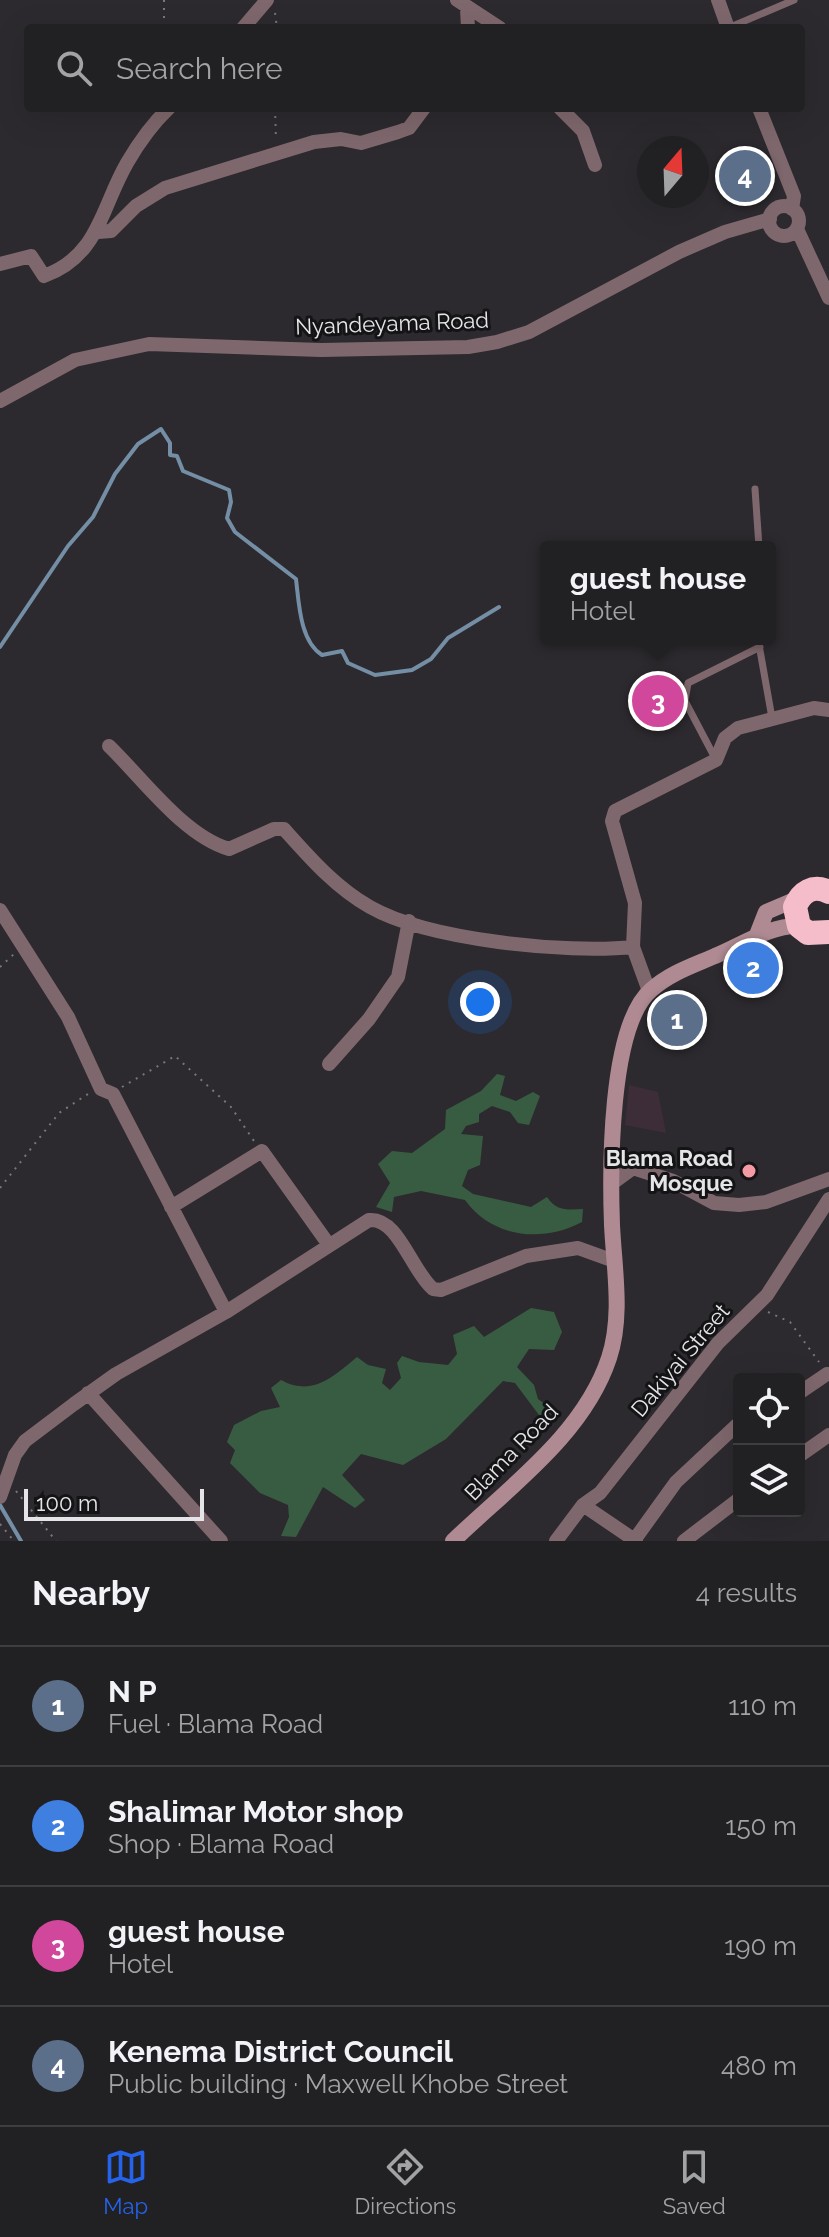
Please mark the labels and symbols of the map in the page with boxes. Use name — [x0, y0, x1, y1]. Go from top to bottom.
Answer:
north arrow — [637, 136, 709, 208]
pin: 4 — [719, 146, 771, 206]
street label: Nyandeyama Road — [295, 307, 489, 339]
pin: 3 — [632, 671, 684, 731]
pin: 2 — [727, 938, 779, 998]
your location — [460, 982, 500, 1022]
pin: 1 — [651, 990, 703, 1050]
place label: Blama Road Mosque — [606, 1145, 733, 1196]
marker: Blama Road Mosque — [740, 1162, 758, 1180]
street label: Dakiyai Street — [625, 1298, 735, 1422]
street label: Blama Road — [459, 1399, 563, 1505]
scale bar — [24, 1485, 204, 1521]

